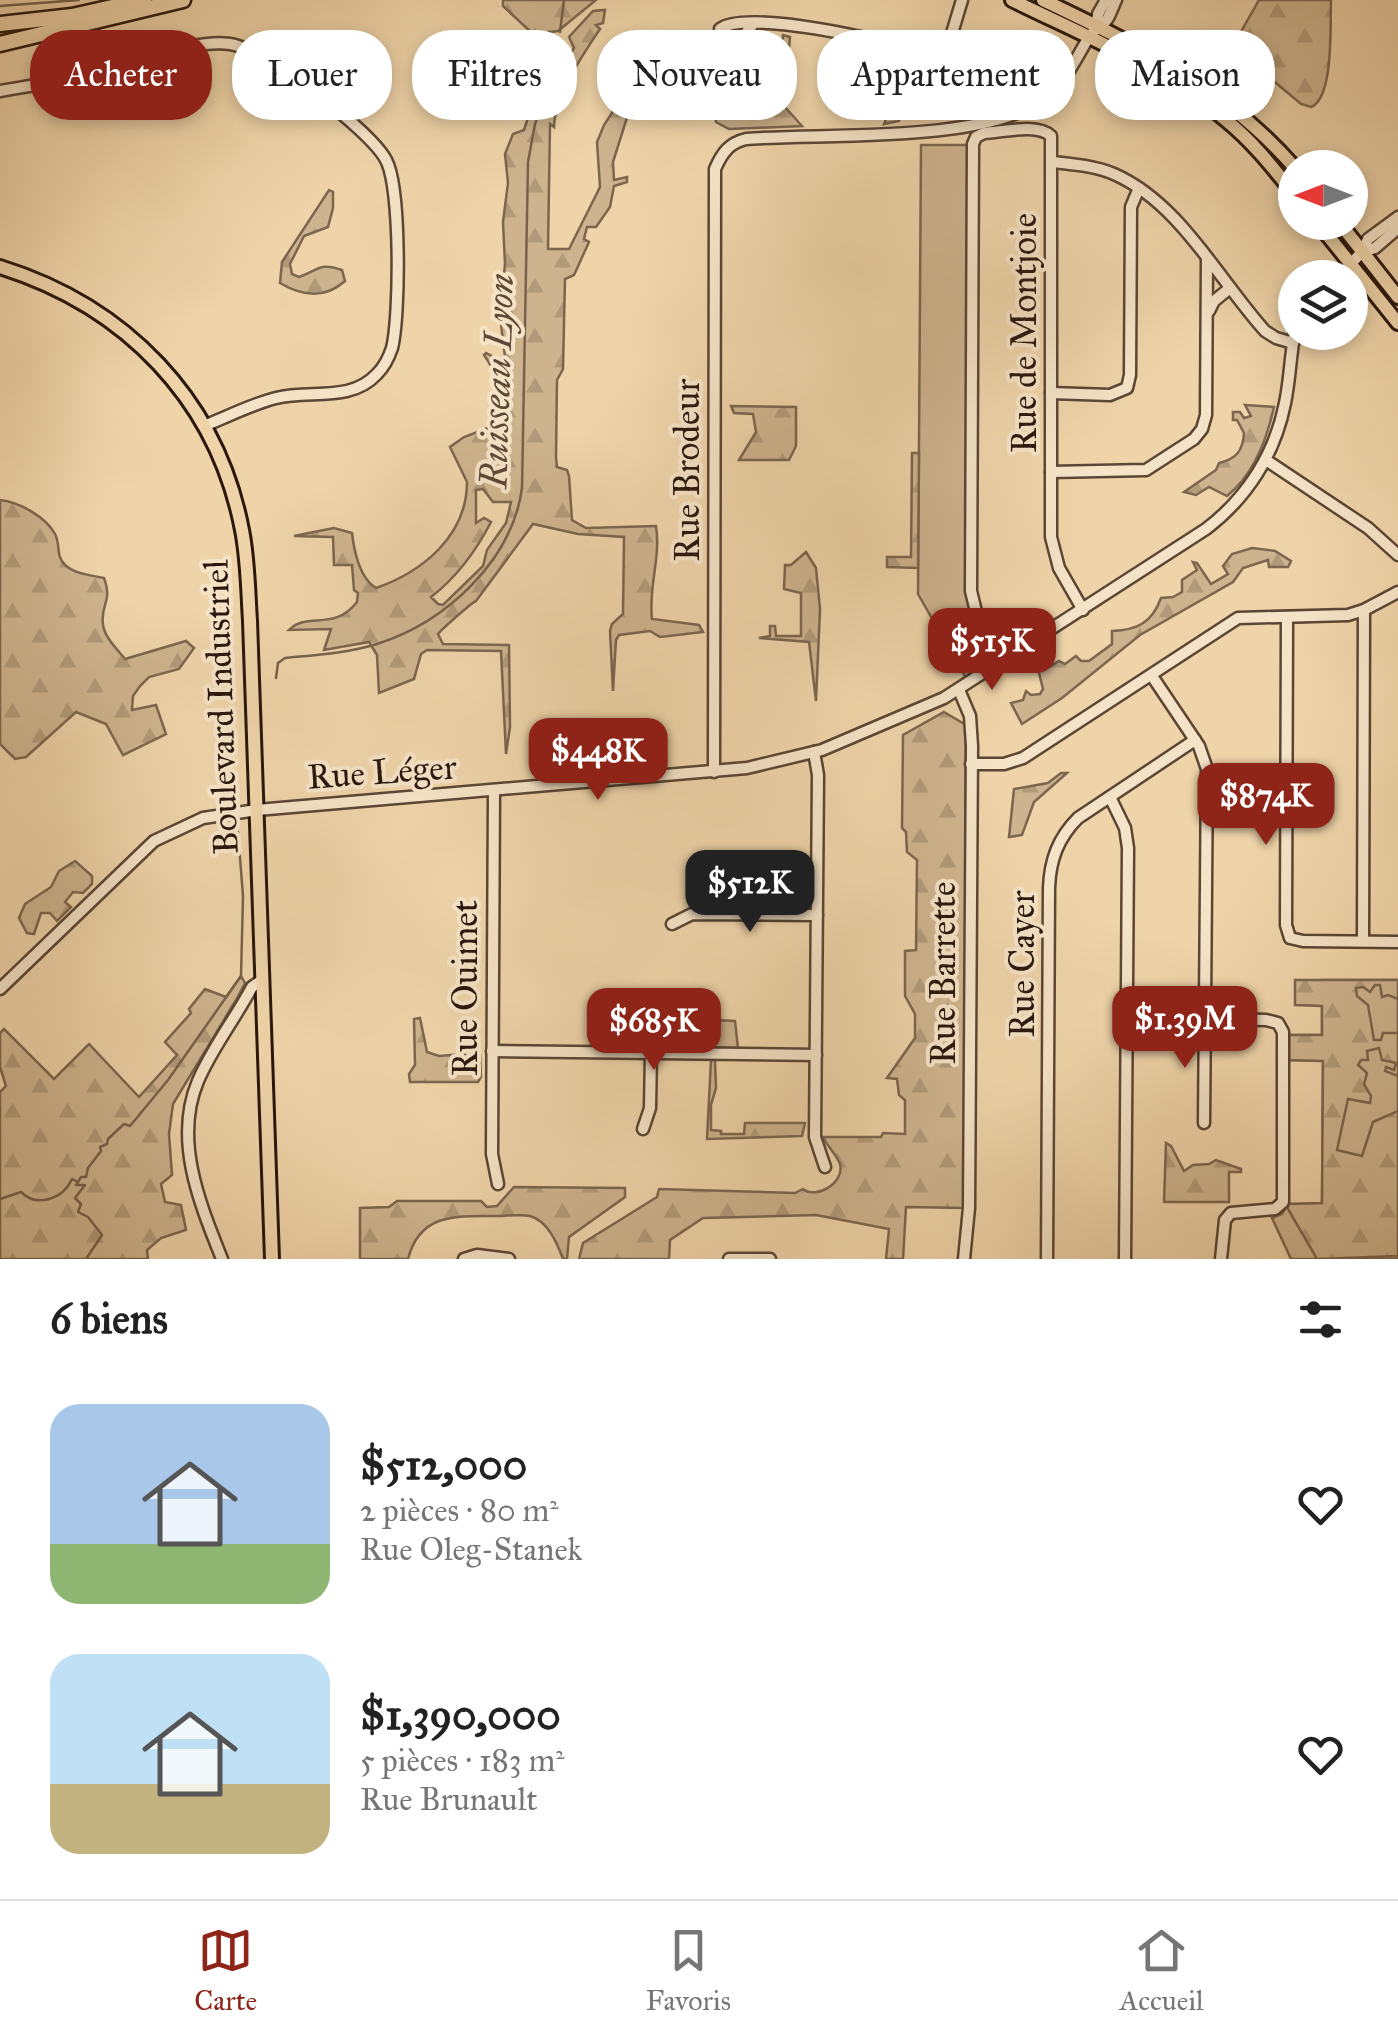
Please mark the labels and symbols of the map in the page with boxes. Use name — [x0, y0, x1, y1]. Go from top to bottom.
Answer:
north arrow — [1278, 150, 1368, 240]
street label: Rue de Montjoie — [1003, 213, 1046, 453]
water label: Ruisseau Lyon — [470, 273, 524, 491]
street label: Rue Brodeur — [666, 378, 709, 561]
street label: Boulevard Industriel — [194, 558, 248, 855]
pin: $515K — [922, 608, 1062, 693]
pin: $448K — [528, 718, 668, 803]
street label: Rue Léger — [306, 745, 459, 799]
pin: $874K — [1196, 763, 1336, 848]
pin: $512K — [680, 850, 820, 935]
street label: Rue Barrette — [922, 882, 965, 1064]
street label: Rue Cayer — [1001, 890, 1044, 1038]
street label: Rue Ouimet — [444, 900, 487, 1076]
pin: $1.39M — [1104, 986, 1266, 1071]
pin: $685K — [584, 988, 724, 1073]

